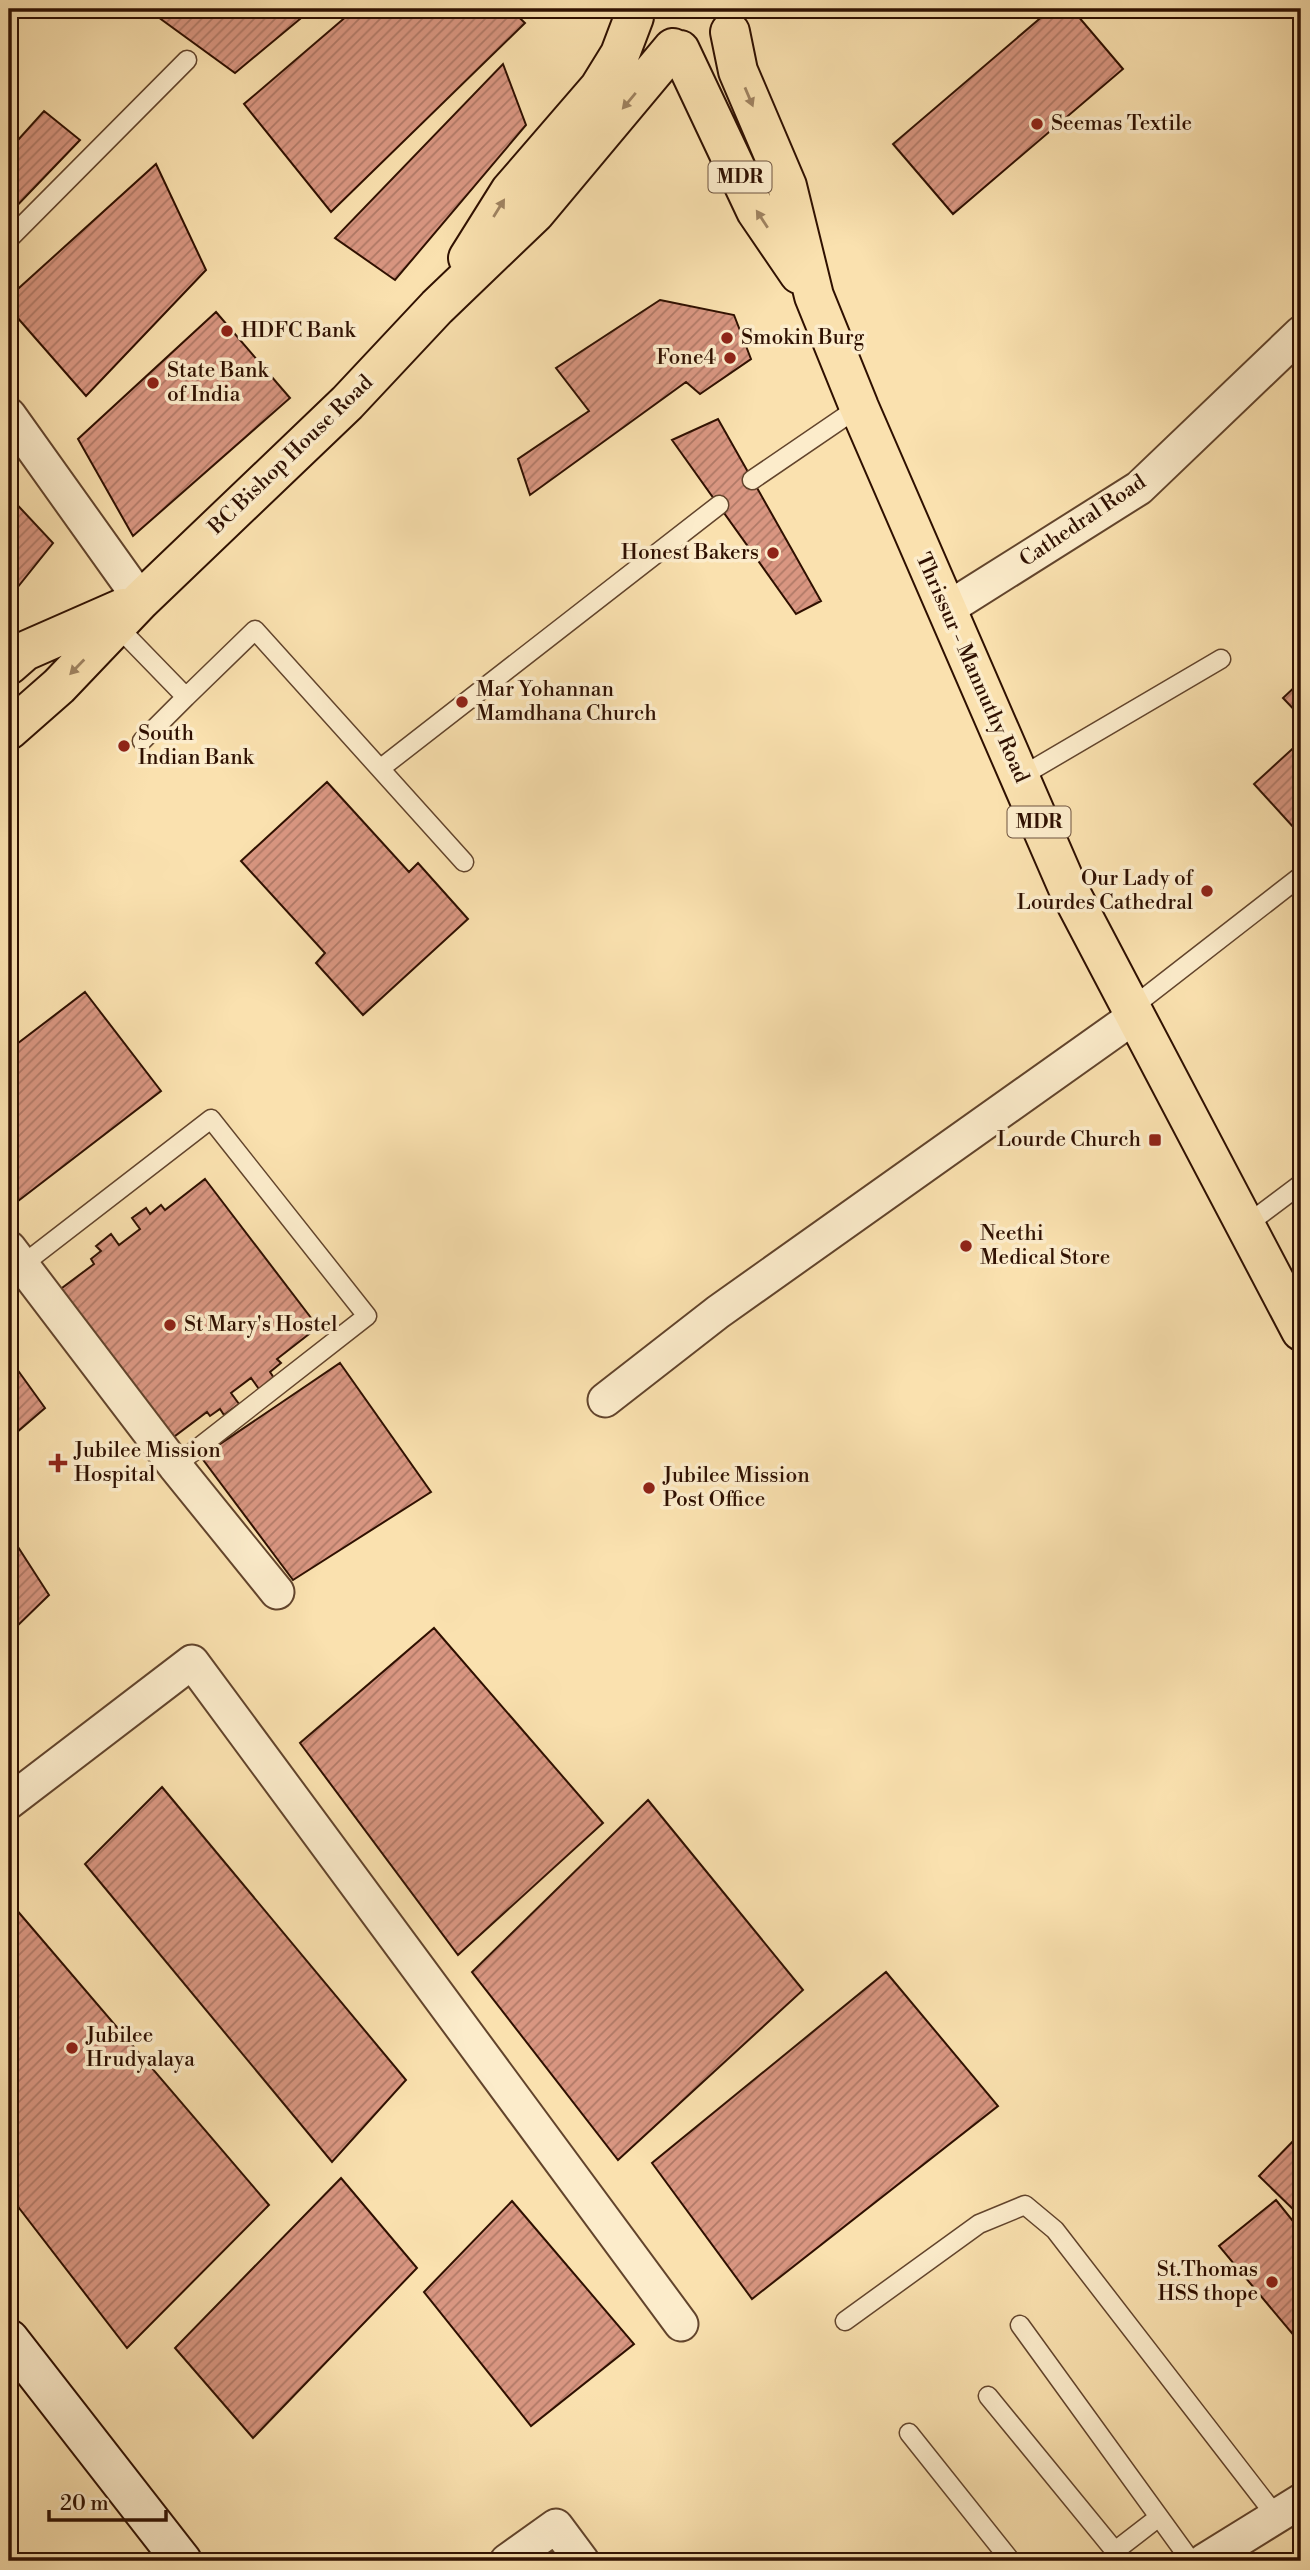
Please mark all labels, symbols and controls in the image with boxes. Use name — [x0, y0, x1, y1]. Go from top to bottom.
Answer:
one-way arrow — [743, 87, 755, 107]
one-way arrow — [622, 92, 637, 109]
place label: Seemas Textile — [1051, 111, 1192, 137]
marker: Seemas Textile — [1029, 116, 1045, 132]
road number: MDR — [708, 162, 772, 192]
one-way arrow — [493, 198, 506, 218]
one-way arrow — [755, 210, 769, 228]
place label: HDFC Bank — [241, 318, 357, 344]
marker: HDFC Bank — [219, 323, 235, 339]
place label: Smokin Burg — [741, 325, 865, 351]
marker: Smokin Burg — [719, 330, 735, 346]
place label: Fone4 — [656, 345, 716, 371]
marker: Fone4 — [722, 350, 738, 366]
place label: State Bank of India — [167, 358, 270, 408]
street label: BC Bishop House Road — [203, 370, 379, 541]
marker: State Bank of India — [145, 375, 161, 391]
street label: Cathedral Road — [1015, 469, 1151, 573]
place label: Honest Bakers — [621, 540, 759, 566]
marker: Honest Bakers — [765, 545, 781, 561]
street label: Thrissur - Mannuthy Road — [909, 549, 1035, 787]
one-way arrow — [70, 658, 86, 675]
place label: Mar Yohannan Mamdhana Church — [476, 677, 657, 727]
marker: Mar Yohannan Mamdhana Church — [454, 694, 470, 710]
place label: South Indian Bank — [138, 721, 255, 771]
marker: South Indian Bank — [116, 738, 132, 754]
road number: MDR — [1007, 806, 1070, 838]
place label: Our Lady of Lourdes Cathedral — [1017, 866, 1194, 916]
marker: Our Lady of Lourdes Cathedral — [1199, 883, 1215, 899]
place label: Lourde Church — [997, 1127, 1141, 1153]
marker: Lourde Church — [1147, 1132, 1163, 1148]
place label: Neethi Medical Store — [980, 1221, 1110, 1271]
marker: Neethi Medical Store — [958, 1238, 974, 1254]
place label: St Mary's Hostel — [184, 1312, 337, 1338]
marker: St Mary's Hostel — [162, 1317, 178, 1333]
place label: Jubilee Mission Hospital — [73, 1438, 221, 1488]
marker: Jubilee Mission Hospital — [48, 1453, 68, 1473]
place label: Jubilee Mission Post Office — [662, 1463, 810, 1513]
marker: Jubilee Mission Post Office — [641, 1480, 657, 1496]
place label: Jubilee Hrudyalaya — [85, 2023, 195, 2073]
marker: Jubilee Hrudyalaya — [64, 2040, 80, 2056]
place label: St.Thomas HSS thope — [1157, 2257, 1258, 2307]
marker: St.Thomas HSS thope — [1264, 2274, 1280, 2290]
scale bar — [49, 2479, 166, 2523]
text: 20 m — [60, 2491, 109, 2517]

